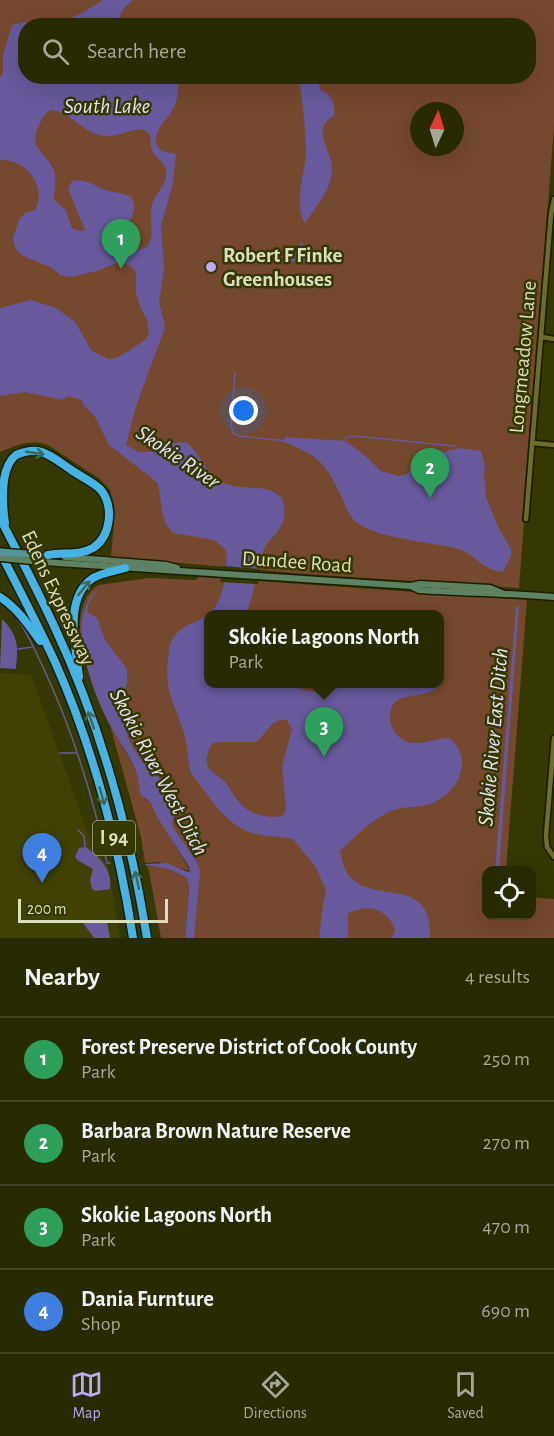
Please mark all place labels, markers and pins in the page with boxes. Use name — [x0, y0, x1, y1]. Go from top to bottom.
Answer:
pin: 1 — [102, 220, 140, 269]
place label: Robert F Finke Greenhouses — [223, 245, 343, 290]
marker: Robert F Finke Greenhouses — [204, 260, 218, 274]
pin: 2 — [410, 448, 450, 498]
pin: 3 — [304, 708, 344, 757]
pin: 4 — [22, 834, 62, 883]

